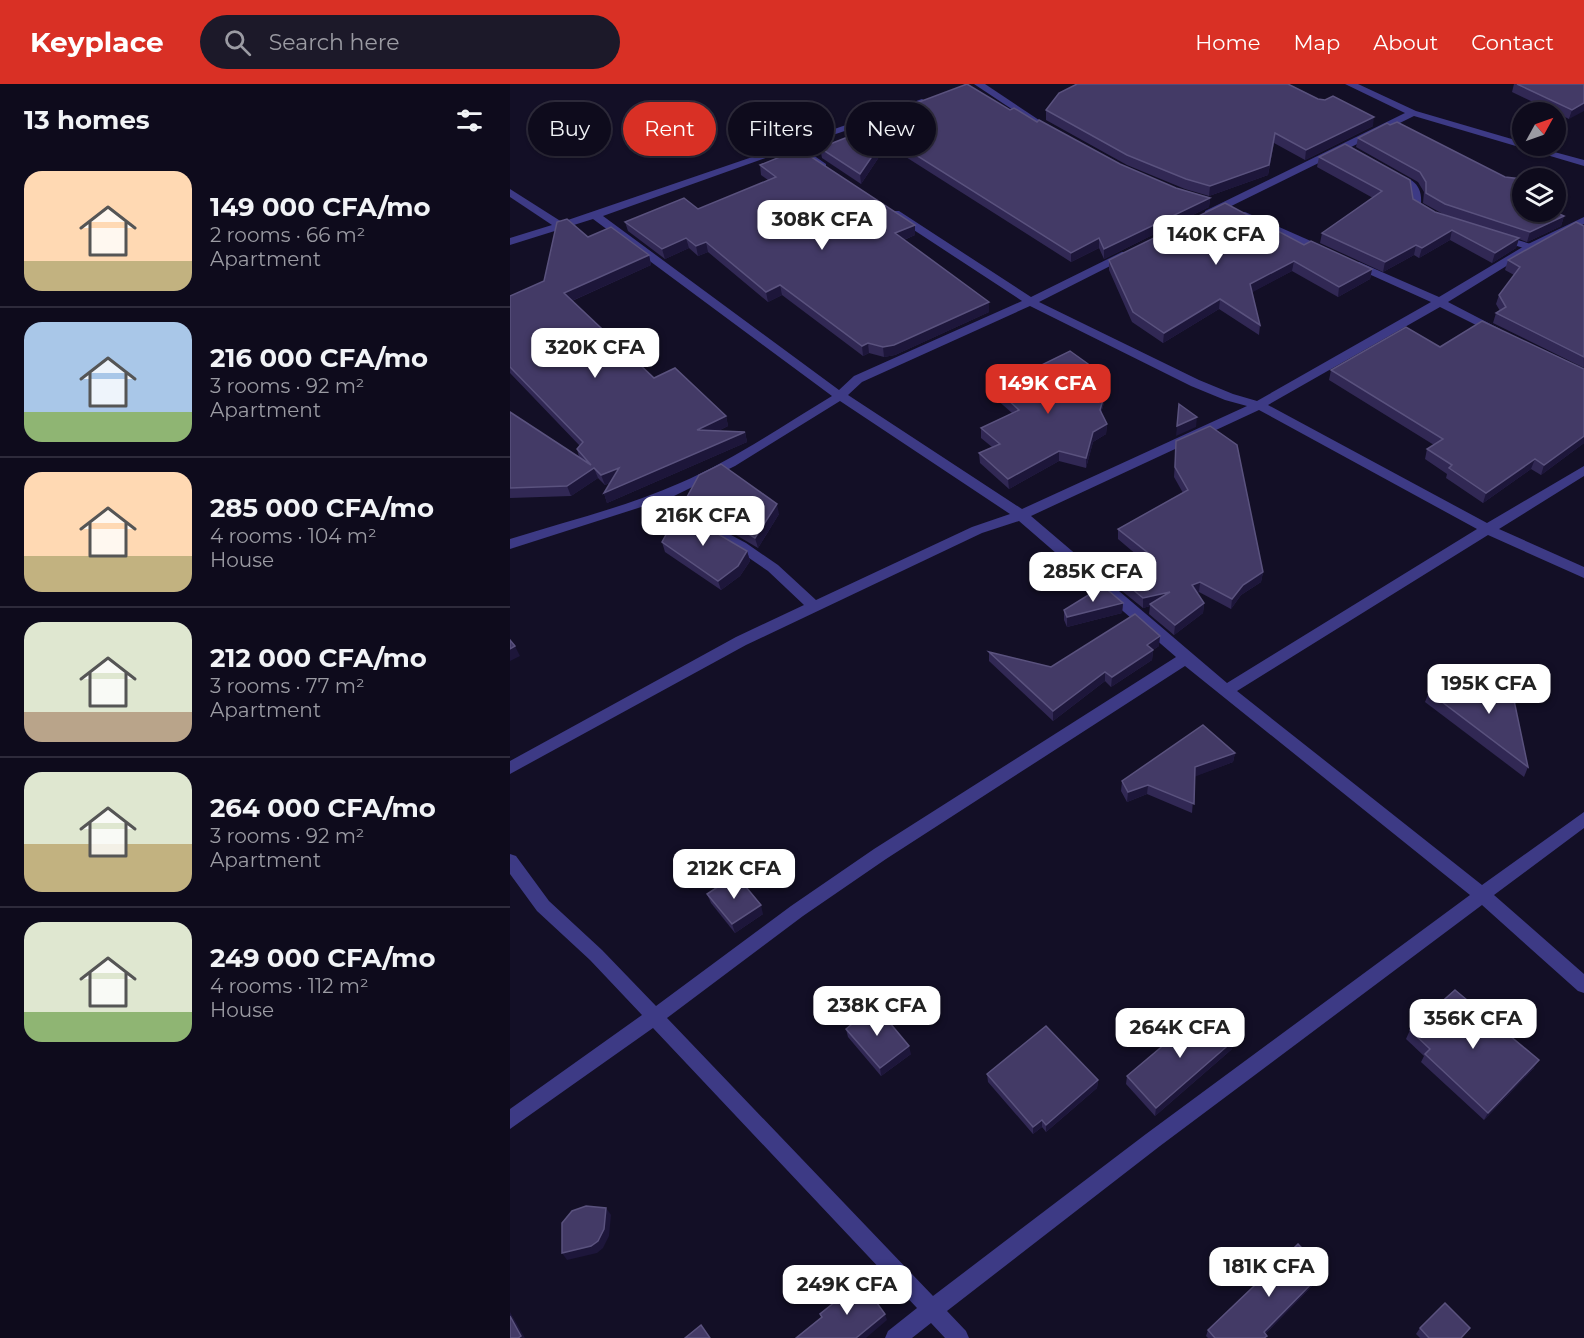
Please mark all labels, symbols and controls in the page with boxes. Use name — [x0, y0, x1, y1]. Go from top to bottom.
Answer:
search box — [200, 15, 620, 69]
text: Keyplace — [30, 25, 164, 59]
icon: search — [221, 26, 254, 59]
text: Search here — [269, 29, 400, 56]
text: Home — [1195, 30, 1260, 55]
text: Map — [1293, 30, 1340, 55]
text: About — [1373, 30, 1438, 55]
text: Contact — [1471, 30, 1554, 55]
chip: Buy — [528, 102, 611, 156]
chip: Rent — [623, 102, 716, 156]
chip: Filters — [728, 102, 834, 156]
chip: New — [846, 102, 936, 156]
north arrow — [1512, 102, 1566, 156]
map controls — [1512, 102, 1566, 222]
text: 13 homes — [24, 104, 150, 136]
icon: filters — [453, 104, 486, 137]
button: layers — [1512, 168, 1566, 222]
text: 149 000 CFA/mo — [210, 191, 431, 223]
icon: home — [72, 195, 144, 267]
pin: 308K CFA — [760, 200, 884, 251]
text: 308K CFA — [771, 207, 873, 231]
pin: 140K CFA — [1154, 215, 1278, 266]
text: 140K CFA — [1167, 222, 1265, 246]
text: 2 rooms · 66 m² — [210, 223, 365, 247]
text: Apartment — [210, 247, 321, 271]
pin: 320K CFA — [533, 328, 657, 379]
text: 320K CFA — [545, 335, 645, 359]
text: 216 000 CFA/mo — [210, 342, 428, 374]
icon: home — [72, 346, 144, 418]
pin: 149K CFA — [986, 364, 1110, 415]
text: 149K CFA — [1000, 371, 1096, 395]
text: 3 rooms · 92 m² — [210, 374, 364, 398]
text: Apartment — [210, 398, 321, 422]
text: 285 000 CFA/mo — [210, 492, 434, 524]
icon: home — [72, 496, 144, 568]
pin: 216K CFA — [641, 496, 765, 547]
text: 216K CFA — [656, 503, 750, 527]
text: 4 rooms · 104 m² — [210, 524, 377, 548]
text: House — [210, 548, 274, 572]
pin: 285K CFA — [1031, 552, 1155, 603]
text: 285K CFA — [1043, 559, 1143, 583]
text: 212 000 CFA/mo — [210, 642, 427, 674]
icon: home — [72, 646, 144, 718]
pin: 195K CFA — [1427, 664, 1551, 715]
text: 195K CFA — [1442, 671, 1536, 695]
text: 3 rooms · 77 m² — [210, 674, 365, 698]
text: Apartment — [210, 698, 321, 722]
text: 264 000 CFA/mo — [210, 792, 436, 824]
icon: home — [72, 796, 144, 868]
text: 3 rooms · 92 m² — [210, 824, 364, 848]
text: Apartment — [210, 848, 321, 872]
pin: 212K CFA — [672, 849, 796, 900]
text: 212K CFA — [687, 856, 781, 880]
text: 249 000 CFA/mo — [210, 942, 435, 974]
icon: home — [72, 946, 144, 1018]
text: 4 rooms · 112 m² — [210, 974, 369, 998]
pin: 238K CFA — [815, 986, 939, 1037]
text: 238K CFA — [827, 993, 927, 1017]
text: House — [210, 998, 274, 1022]
pin: 356K CFA — [1411, 999, 1535, 1050]
text: 356K CFA — [1424, 1006, 1522, 1030]
pin: 264K CFA — [1118, 1008, 1242, 1059]
text: 264K CFA — [1130, 1015, 1230, 1039]
pin: 181K CFA — [1207, 1247, 1331, 1298]
text: 181K CFA — [1223, 1254, 1315, 1278]
pin: 249K CFA — [785, 1265, 909, 1316]
text: 249K CFA — [797, 1272, 897, 1296]

